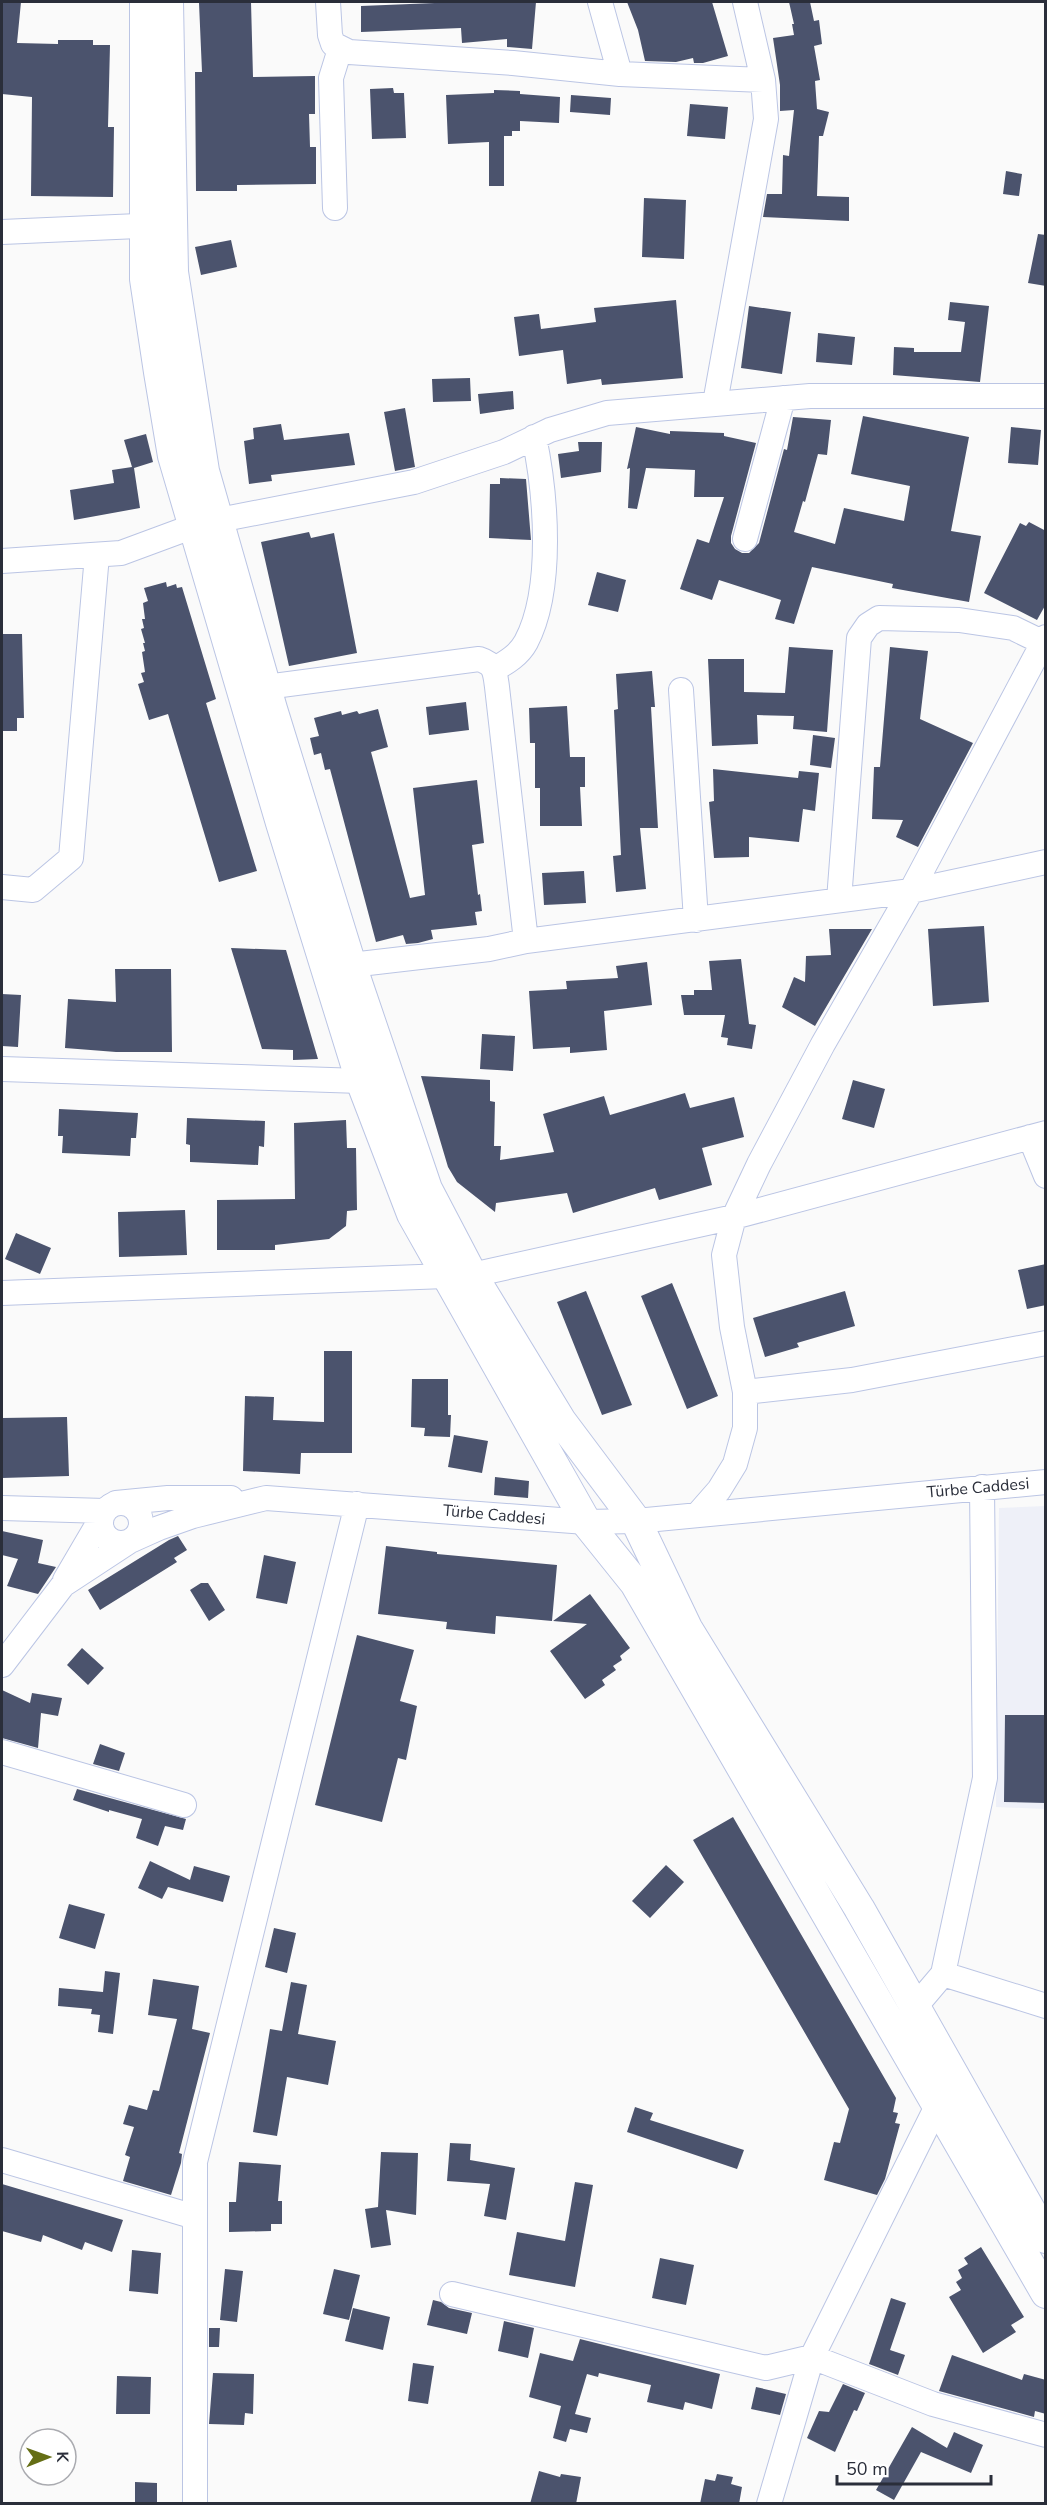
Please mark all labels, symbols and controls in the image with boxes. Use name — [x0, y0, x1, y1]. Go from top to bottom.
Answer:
street label: Türbe Caddesi — [926, 1473, 1030, 1503]
street label: Türbe Caddesi — [442, 1500, 546, 1530]
north arrow — [18, 2427, 78, 2487]
scale bar — [837, 2448, 992, 2486]
text: K — [51, 2451, 73, 2464]
text: 50 m — [846, 2457, 888, 2481]

